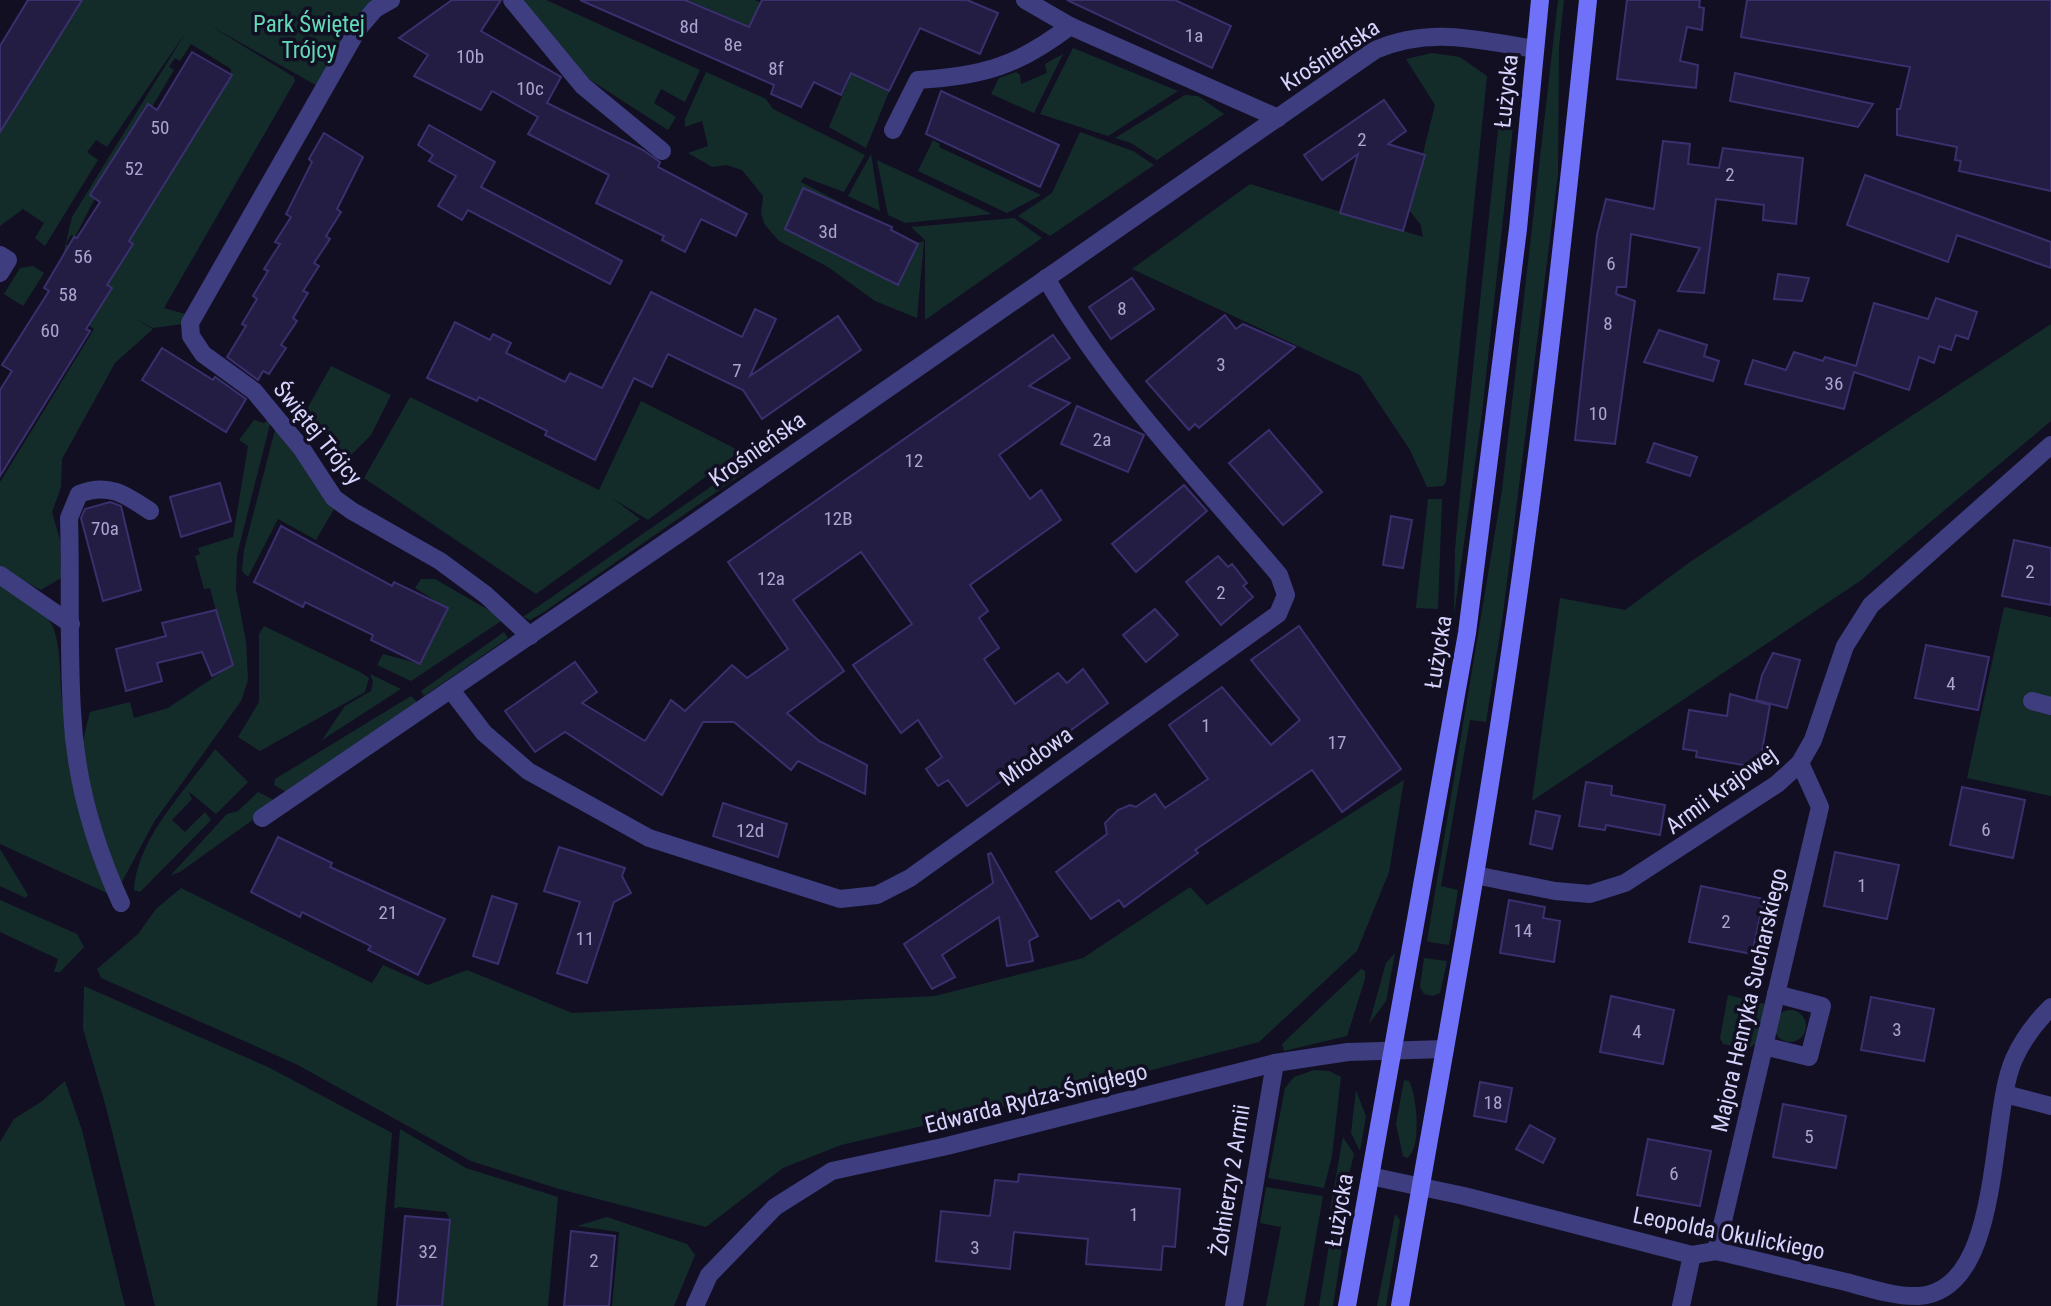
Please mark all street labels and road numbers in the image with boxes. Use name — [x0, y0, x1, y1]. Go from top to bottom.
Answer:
street label: Krośnieńska — [1276, 14, 1384, 97]
street label: Łużycka — [1489, 53, 1524, 129]
street label: Świętej Trójcy — [268, 375, 369, 491]
street label: Krośnieńska — [704, 406, 811, 492]
street label: Łużycka — [1419, 614, 1458, 691]
street label: Miodowa — [995, 721, 1078, 792]
street label: Armii Krajowej — [1660, 741, 1782, 840]
street label: Majora Henryka Sucharskiego — [1706, 865, 1793, 1135]
street label: Edwarda Rydza-Śmigłego — [922, 1057, 1150, 1139]
street label: Żołnierzy 2 Armii — [1205, 1102, 1256, 1258]
street label: Łużycka — [1320, 1172, 1359, 1249]
street label: Leopolda Okulickiego — [1631, 1202, 1827, 1265]

